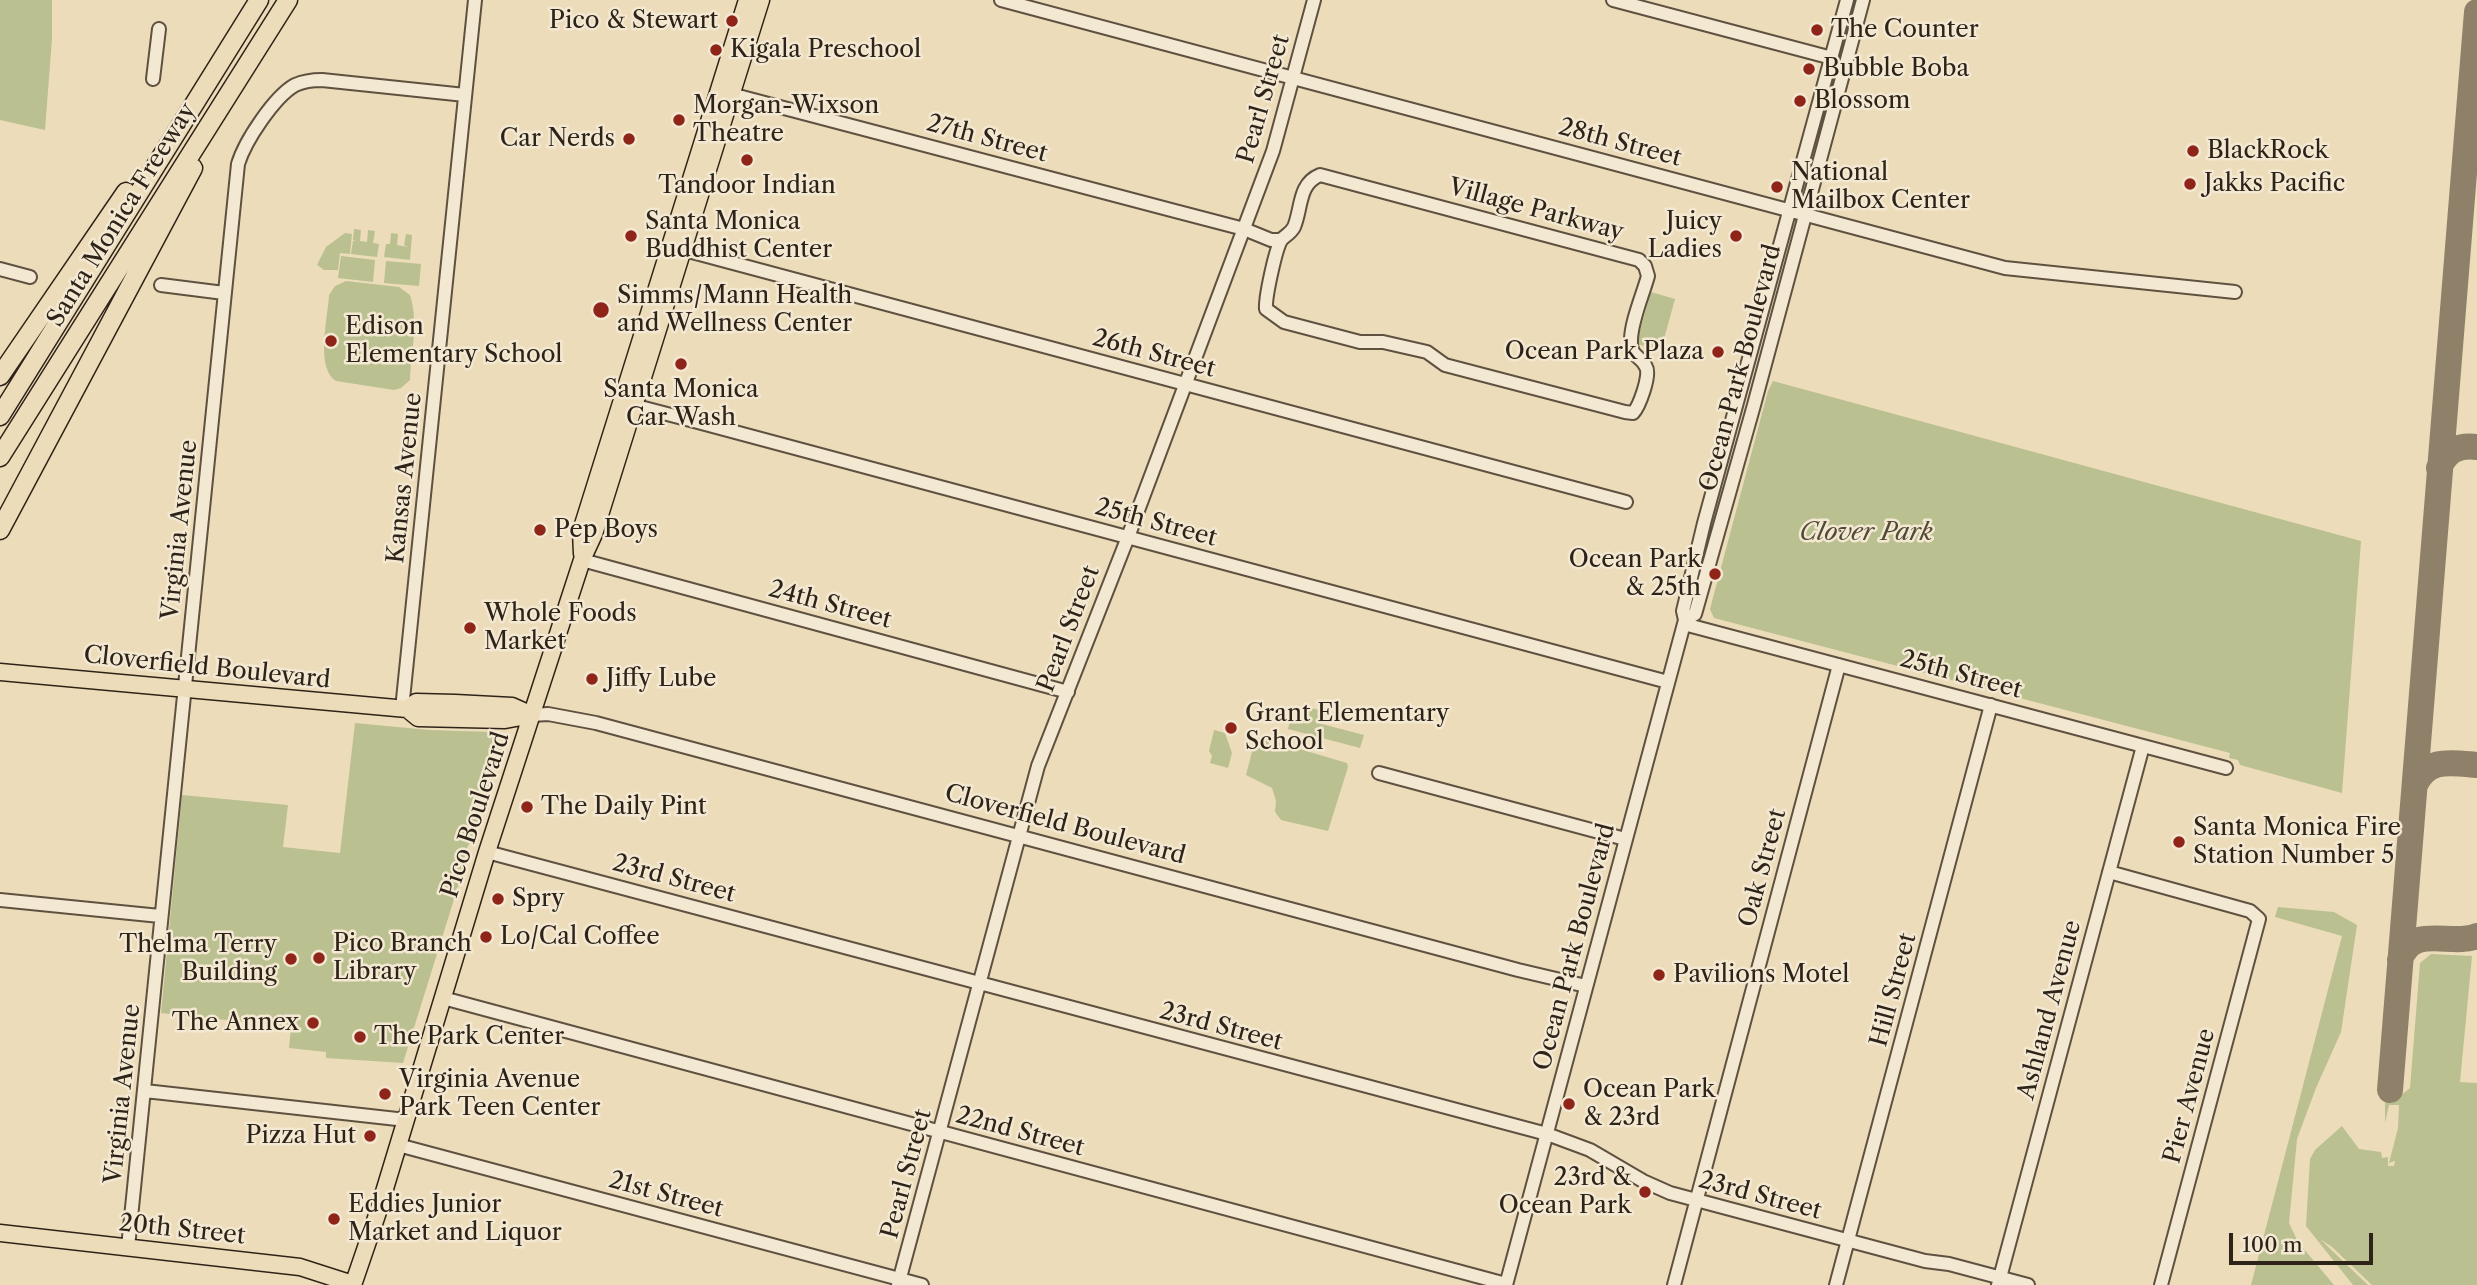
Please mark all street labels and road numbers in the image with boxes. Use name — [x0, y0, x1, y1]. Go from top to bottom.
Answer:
street label: Pearl Street — [1232, 31, 1296, 167]
street label: Santa Monica Freeway — [41, 98, 203, 332]
street label: 27th Street — [924, 109, 1050, 169]
street label: 28th Street — [1555, 113, 1685, 173]
street label: Village Parkway — [1445, 173, 1627, 247]
street label: Ocean Park Boulevard — [1694, 241, 1788, 495]
street label: 26th Street — [1090, 324, 1218, 384]
street label: Kansas Avenue — [382, 391, 428, 565]
street label: Virginia Avenue — [156, 438, 204, 622]
street label: 25th Street — [1092, 493, 1220, 553]
street label: Pearl Street — [1032, 562, 1106, 696]
street label: 24th Street — [766, 575, 894, 635]
street label: Cloverfield Boulevard — [82, 641, 332, 695]
street label: 25th Street — [1897, 645, 2025, 705]
street label: Pico Boulevard — [436, 728, 516, 902]
street label: Cloverfield Boulevard — [942, 779, 1188, 871]
street label: Oak Street — [1733, 806, 1793, 930]
street label: Ocean Park Boulevard — [1528, 820, 1622, 1074]
street label: 23rd Street — [610, 849, 738, 909]
street label: Ashland Avenue — [2012, 917, 2088, 1103]
street label: Hill Street — [1865, 930, 1923, 1050]
street label: 23rd Street — [1157, 997, 1285, 1057]
street label: Virginia Avenue — [99, 1002, 147, 1186]
street label: Pier Avenue — [2158, 1025, 2222, 1167]
street label: 22nd Street — [953, 1101, 1087, 1163]
street label: Pearl Street — [876, 1106, 938, 1242]
street label: 21st Street — [606, 1166, 726, 1224]
street label: 23rd Street — [1696, 1166, 1824, 1226]
street label: 20th Street — [117, 1209, 247, 1251]

